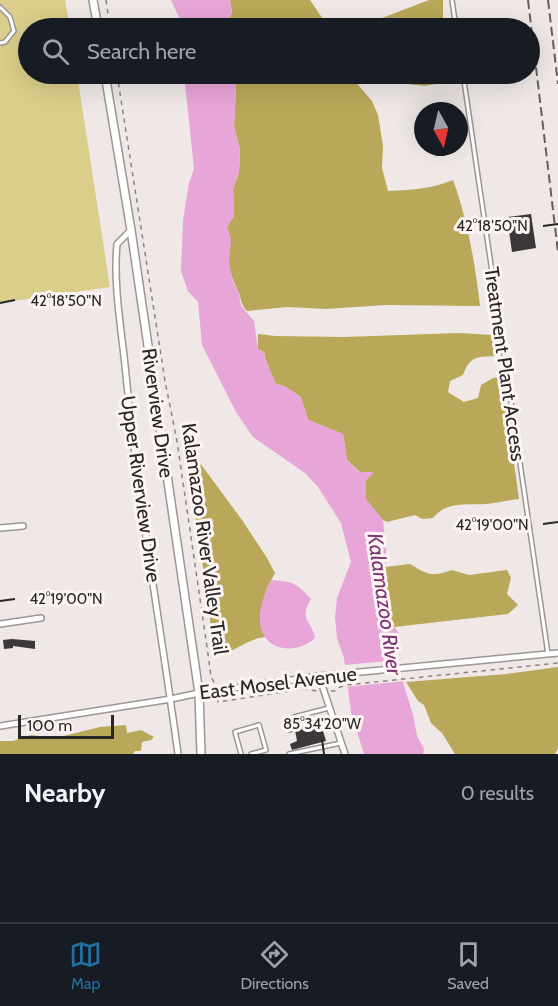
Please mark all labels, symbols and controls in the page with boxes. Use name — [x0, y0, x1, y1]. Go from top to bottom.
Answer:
search box — [18, 18, 540, 84]
icon: search — [39, 35, 72, 68]
text: Search here — [87, 38, 196, 65]
north arrow — [414, 102, 468, 156]
text: 42°18'50"N — [456, 217, 528, 235]
street label: Treatment Plant Access — [479, 265, 531, 463]
text: 42°18'50"N — [30, 292, 102, 310]
street label: Riverview Drive — [137, 347, 179, 479]
street label: Upper Riverview Drive — [116, 394, 166, 584]
street label: Kalamazoo River Valley Trail — [177, 422, 233, 657]
text: 42°19'00"N — [455, 516, 529, 534]
water label: Kalamazoo River — [363, 531, 408, 678]
text: 42°19'00"N — [29, 590, 103, 608]
street label: East Mosel Avenue — [198, 661, 358, 705]
scale bar — [18, 712, 114, 740]
text: 85°34'20"W — [283, 715, 362, 733]
text: 100 m — [27, 716, 72, 735]
text: Nearby — [24, 777, 105, 809]
text: 0 results — [461, 781, 534, 805]
tab: Map — [69, 938, 102, 993]
tab: Directions — [241, 938, 309, 993]
tab: Saved — [447, 938, 489, 993]

